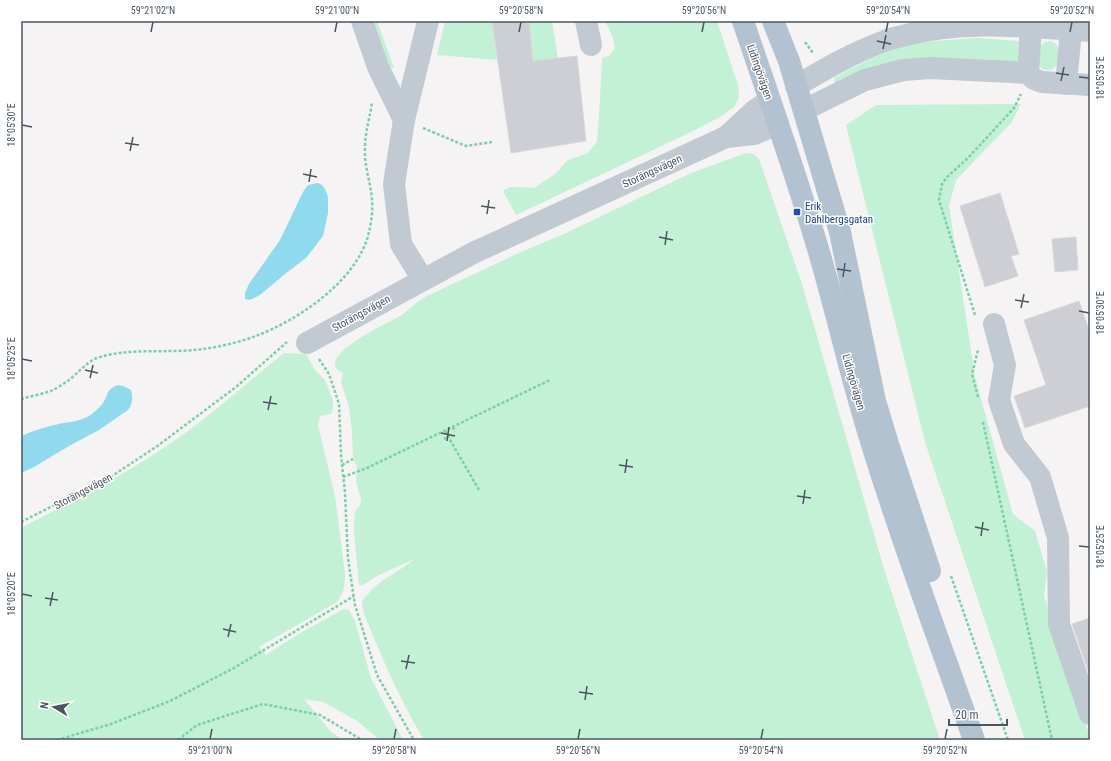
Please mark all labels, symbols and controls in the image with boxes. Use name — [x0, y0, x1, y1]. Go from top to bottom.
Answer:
text: 59°21'02"N — [131, 5, 175, 16]
text: 59°21'00"N — [315, 5, 359, 16]
text: 59°20'58"N — [499, 5, 543, 16]
text: 59°20'56"N — [682, 5, 726, 16]
text: 59°20'54"N — [866, 5, 910, 16]
text: 59°20'52"N — [1050, 5, 1094, 16]
street label: Lidingövägen — [744, 43, 775, 102]
text: 18°05'35"E — [1095, 56, 1106, 100]
text: 18°05'30"E — [6, 103, 17, 147]
street label: Storängsvägen — [620, 152, 684, 191]
place label: Erik Dahlbergsgatan — [805, 200, 873, 226]
marker: Erik Dahlbergsgatan — [792, 207, 802, 217]
text: 18°05'30"E — [1095, 291, 1106, 335]
street label: Storängsvägen — [330, 292, 393, 335]
text: 18°05'25"E — [6, 337, 17, 381]
street label: Lidingövägen — [839, 353, 868, 412]
street label: Storängsvägen — [52, 471, 115, 512]
text: 18°05'25"E — [1095, 525, 1106, 569]
text: 18°05'20"E — [6, 572, 17, 616]
north arrow — [34, 687, 74, 727]
text: N — [38, 701, 52, 710]
scale bar — [949, 701, 1007, 727]
text: 20 m — [955, 708, 979, 722]
text: 59°21'00"N — [188, 745, 232, 756]
text: 59°20'58"N — [372, 745, 416, 756]
text: 59°20'56"N — [556, 745, 600, 756]
text: 59°20'54"N — [739, 745, 783, 756]
text: 59°20'52"N — [923, 745, 967, 756]

